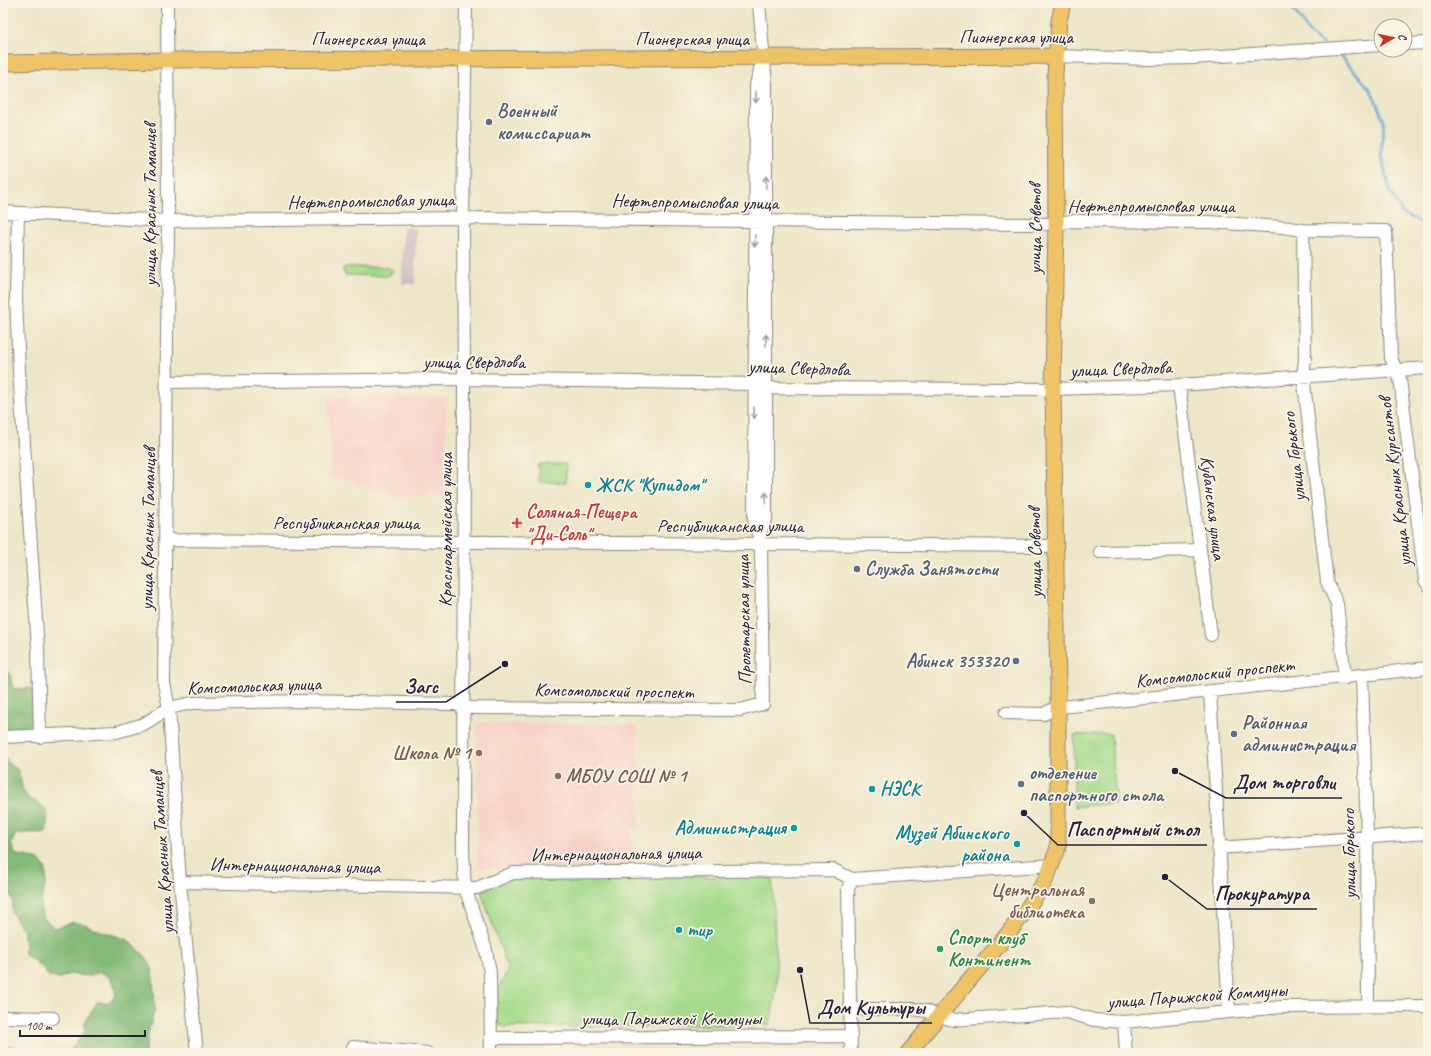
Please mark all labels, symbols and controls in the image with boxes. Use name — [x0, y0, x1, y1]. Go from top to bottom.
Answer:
north arrow — [1373, 18, 1413, 58]
street label: Пионерская улица — [959, 25, 1074, 49]
street label: Пионерская улица — [311, 27, 426, 51]
street label: Пионерская улица — [635, 27, 750, 51]
text: С — [1396, 33, 1410, 42]
one-way arrow — [752, 90, 760, 103]
place label: Военный комиссариат — [497, 99, 591, 145]
marker: Военный комиссариат — [484, 117, 494, 127]
street label: улица Красных Таманцев — [138, 120, 162, 287]
one-way arrow — [762, 176, 770, 189]
street label: улица Советов — [1023, 180, 1047, 275]
street label: Нефтепромысловая улица — [287, 188, 457, 214]
street label: Нефтепромысловая улица — [611, 189, 781, 215]
street label: Нефтепромысловая улица — [1067, 194, 1237, 218]
one-way arrow — [751, 234, 759, 247]
one-way arrow — [762, 334, 770, 347]
street label: улица Свердлова — [422, 350, 527, 374]
street label: улица Свердлова — [747, 354, 852, 382]
street label: улица Свердлова — [1069, 355, 1174, 383]
street label: улица Красных Курсантов — [1372, 392, 1417, 569]
one-way arrow — [750, 406, 758, 419]
street label: улица Горького — [1276, 410, 1312, 504]
street label: улица Красных Таманцев — [135, 444, 161, 612]
street label: Красноармейская улица — [434, 452, 458, 607]
street label: Кубанская улица — [1195, 455, 1231, 563]
place label: ЖСК "Купидом" — [596, 473, 708, 497]
marker: ЖСК "Купидом" — [583, 480, 593, 490]
one-way arrow — [762, 492, 770, 505]
place label: Соляная-Пещера "Ди-Соль" — [526, 500, 638, 546]
street label: улица Советов — [1022, 504, 1048, 599]
street label: Республиканская улица — [273, 511, 422, 535]
street label: Республиканская улица — [657, 514, 806, 538]
marker: Соляная-Пещера "Ди-Соль" — [511, 517, 523, 529]
street label: Пролетарская улица — [731, 553, 757, 685]
place label: Служба Занятости — [865, 557, 999, 581]
marker: Служба Занятости — [852, 564, 862, 574]
place label: Абинск 353320 — [906, 649, 1010, 673]
street label: Комсомольский проспект — [1134, 653, 1297, 693]
marker: Абинск 353320 — [1011, 656, 1021, 666]
callout: Загс — [396, 670, 446, 702]
street label: Комсомольская улица — [187, 672, 323, 700]
text: Загс — [404, 674, 439, 699]
street label: Комсомольский проспект — [534, 678, 695, 704]
place label: Районная администрация — [1242, 711, 1357, 757]
marker: Районная администрация — [1229, 729, 1239, 739]
place label: Школа № 1 — [392, 741, 473, 765]
marker: Школа № 1 — [474, 748, 484, 758]
place label: отделение паспортного стола — [1029, 761, 1165, 807]
place label: МБОУ СОШ № 1 — [566, 764, 689, 788]
callout: Дом торговли — [1226, 766, 1342, 798]
street label: улица Красных Таманцев — [144, 767, 180, 936]
text: Дом торговли — [1233, 770, 1337, 795]
marker: МБОУ СОШ № 1 — [553, 771, 563, 781]
place label: НЭСК — [880, 777, 923, 801]
marker: отделение паспортного стола — [1016, 779, 1026, 789]
marker: НЭСК — [867, 784, 877, 794]
street label: улица Горького — [1336, 807, 1362, 900]
callout: Паспортный стол — [1058, 813, 1207, 845]
place label: Администрация — [675, 816, 787, 840]
text: Паспортный стол — [1067, 817, 1201, 842]
place label: Музей Абинского района — [895, 821, 1011, 867]
marker: Администрация — [789, 823, 799, 833]
marker: Музей Абинского района — [1012, 839, 1022, 849]
street label: Интернациональная улица — [530, 840, 703, 867]
street label: Интернациональная улица — [209, 853, 382, 880]
callout: Прокуратура — [1207, 877, 1317, 909]
place label: Центральная библиотека — [991, 878, 1086, 924]
text: Прокуратура — [1215, 881, 1310, 907]
marker: Центральная библиотека — [1087, 896, 1097, 906]
place label: тир — [687, 918, 713, 942]
marker: тир — [674, 925, 684, 935]
place label: Спорт клуб Континент — [948, 926, 1032, 972]
marker: Спорт клуб Континент — [935, 944, 945, 954]
street label: улица Парижской Коммуны — [1105, 978, 1290, 1014]
callout: Дом Культуры — [810, 991, 932, 1023]
text: Дом Культуры — [817, 995, 927, 1021]
street label: улица Парижской Коммуны — [580, 1007, 763, 1031]
scale bar — [20, 1012, 145, 1038]
text: 100 m — [26, 1018, 53, 1034]

